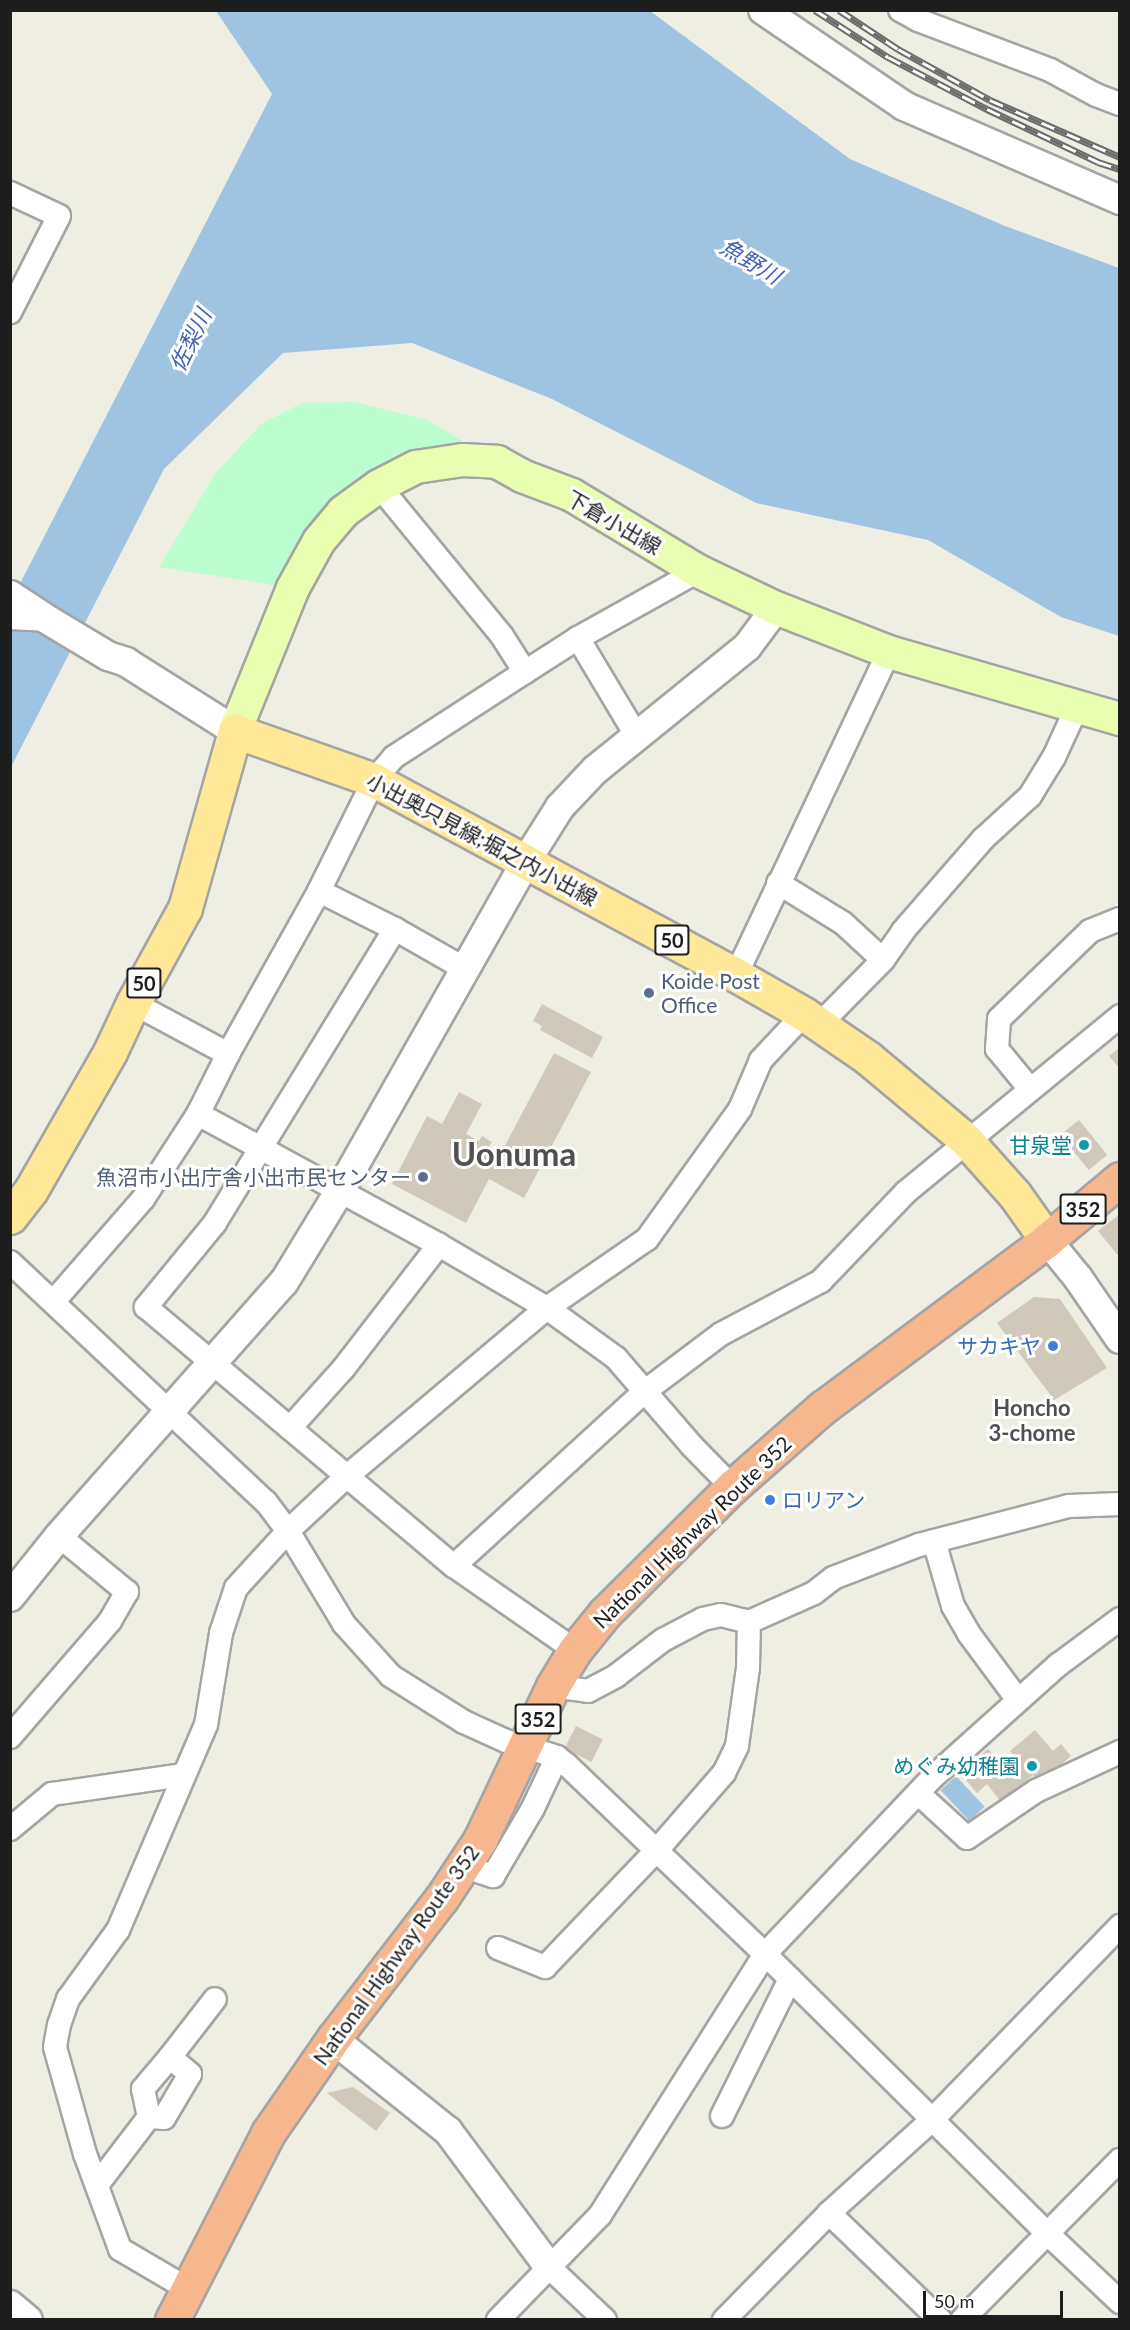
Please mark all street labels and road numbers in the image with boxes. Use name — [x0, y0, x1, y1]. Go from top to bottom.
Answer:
street label: 下倉小出線 — [562, 485, 666, 559]
street label: 小出奥只見線;堀之内小出線 — [362, 767, 602, 911]
road number: 50 — [654, 923, 690, 957]
road number: 50 — [126, 966, 162, 1000]
road number: 352 — [1059, 1192, 1107, 1226]
street label: National Highway Route 352 — [588, 1430, 796, 1634]
road number: 352 — [514, 1702, 562, 1736]
street label: National Highway Route 352 — [308, 1840, 484, 2070]

